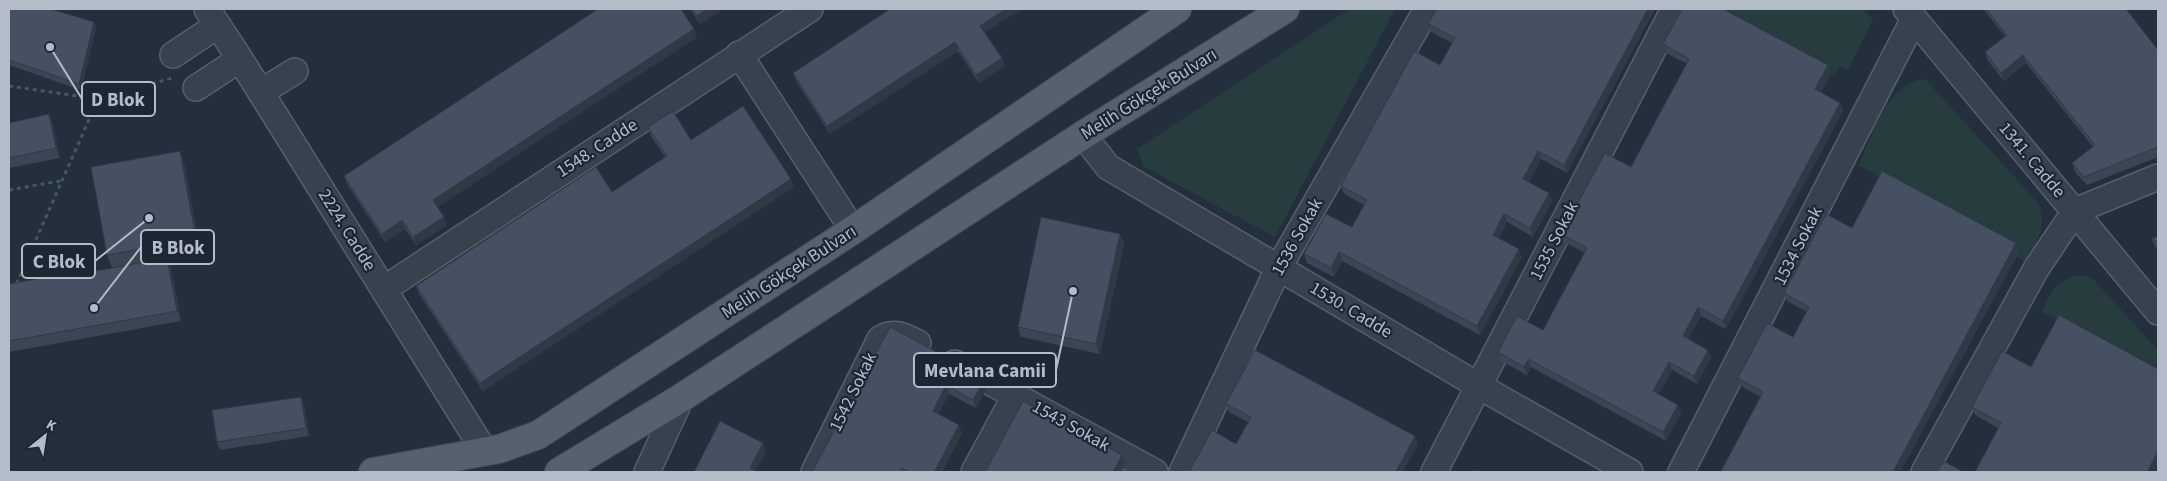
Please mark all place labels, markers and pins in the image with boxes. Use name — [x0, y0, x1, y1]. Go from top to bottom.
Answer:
callout: D Blok — [82, 82, 155, 116]
callout: B Blok — [141, 230, 214, 264]
callout: C Blok — [22, 244, 95, 278]
callout: Mevlana Camii — [914, 353, 1056, 387]

